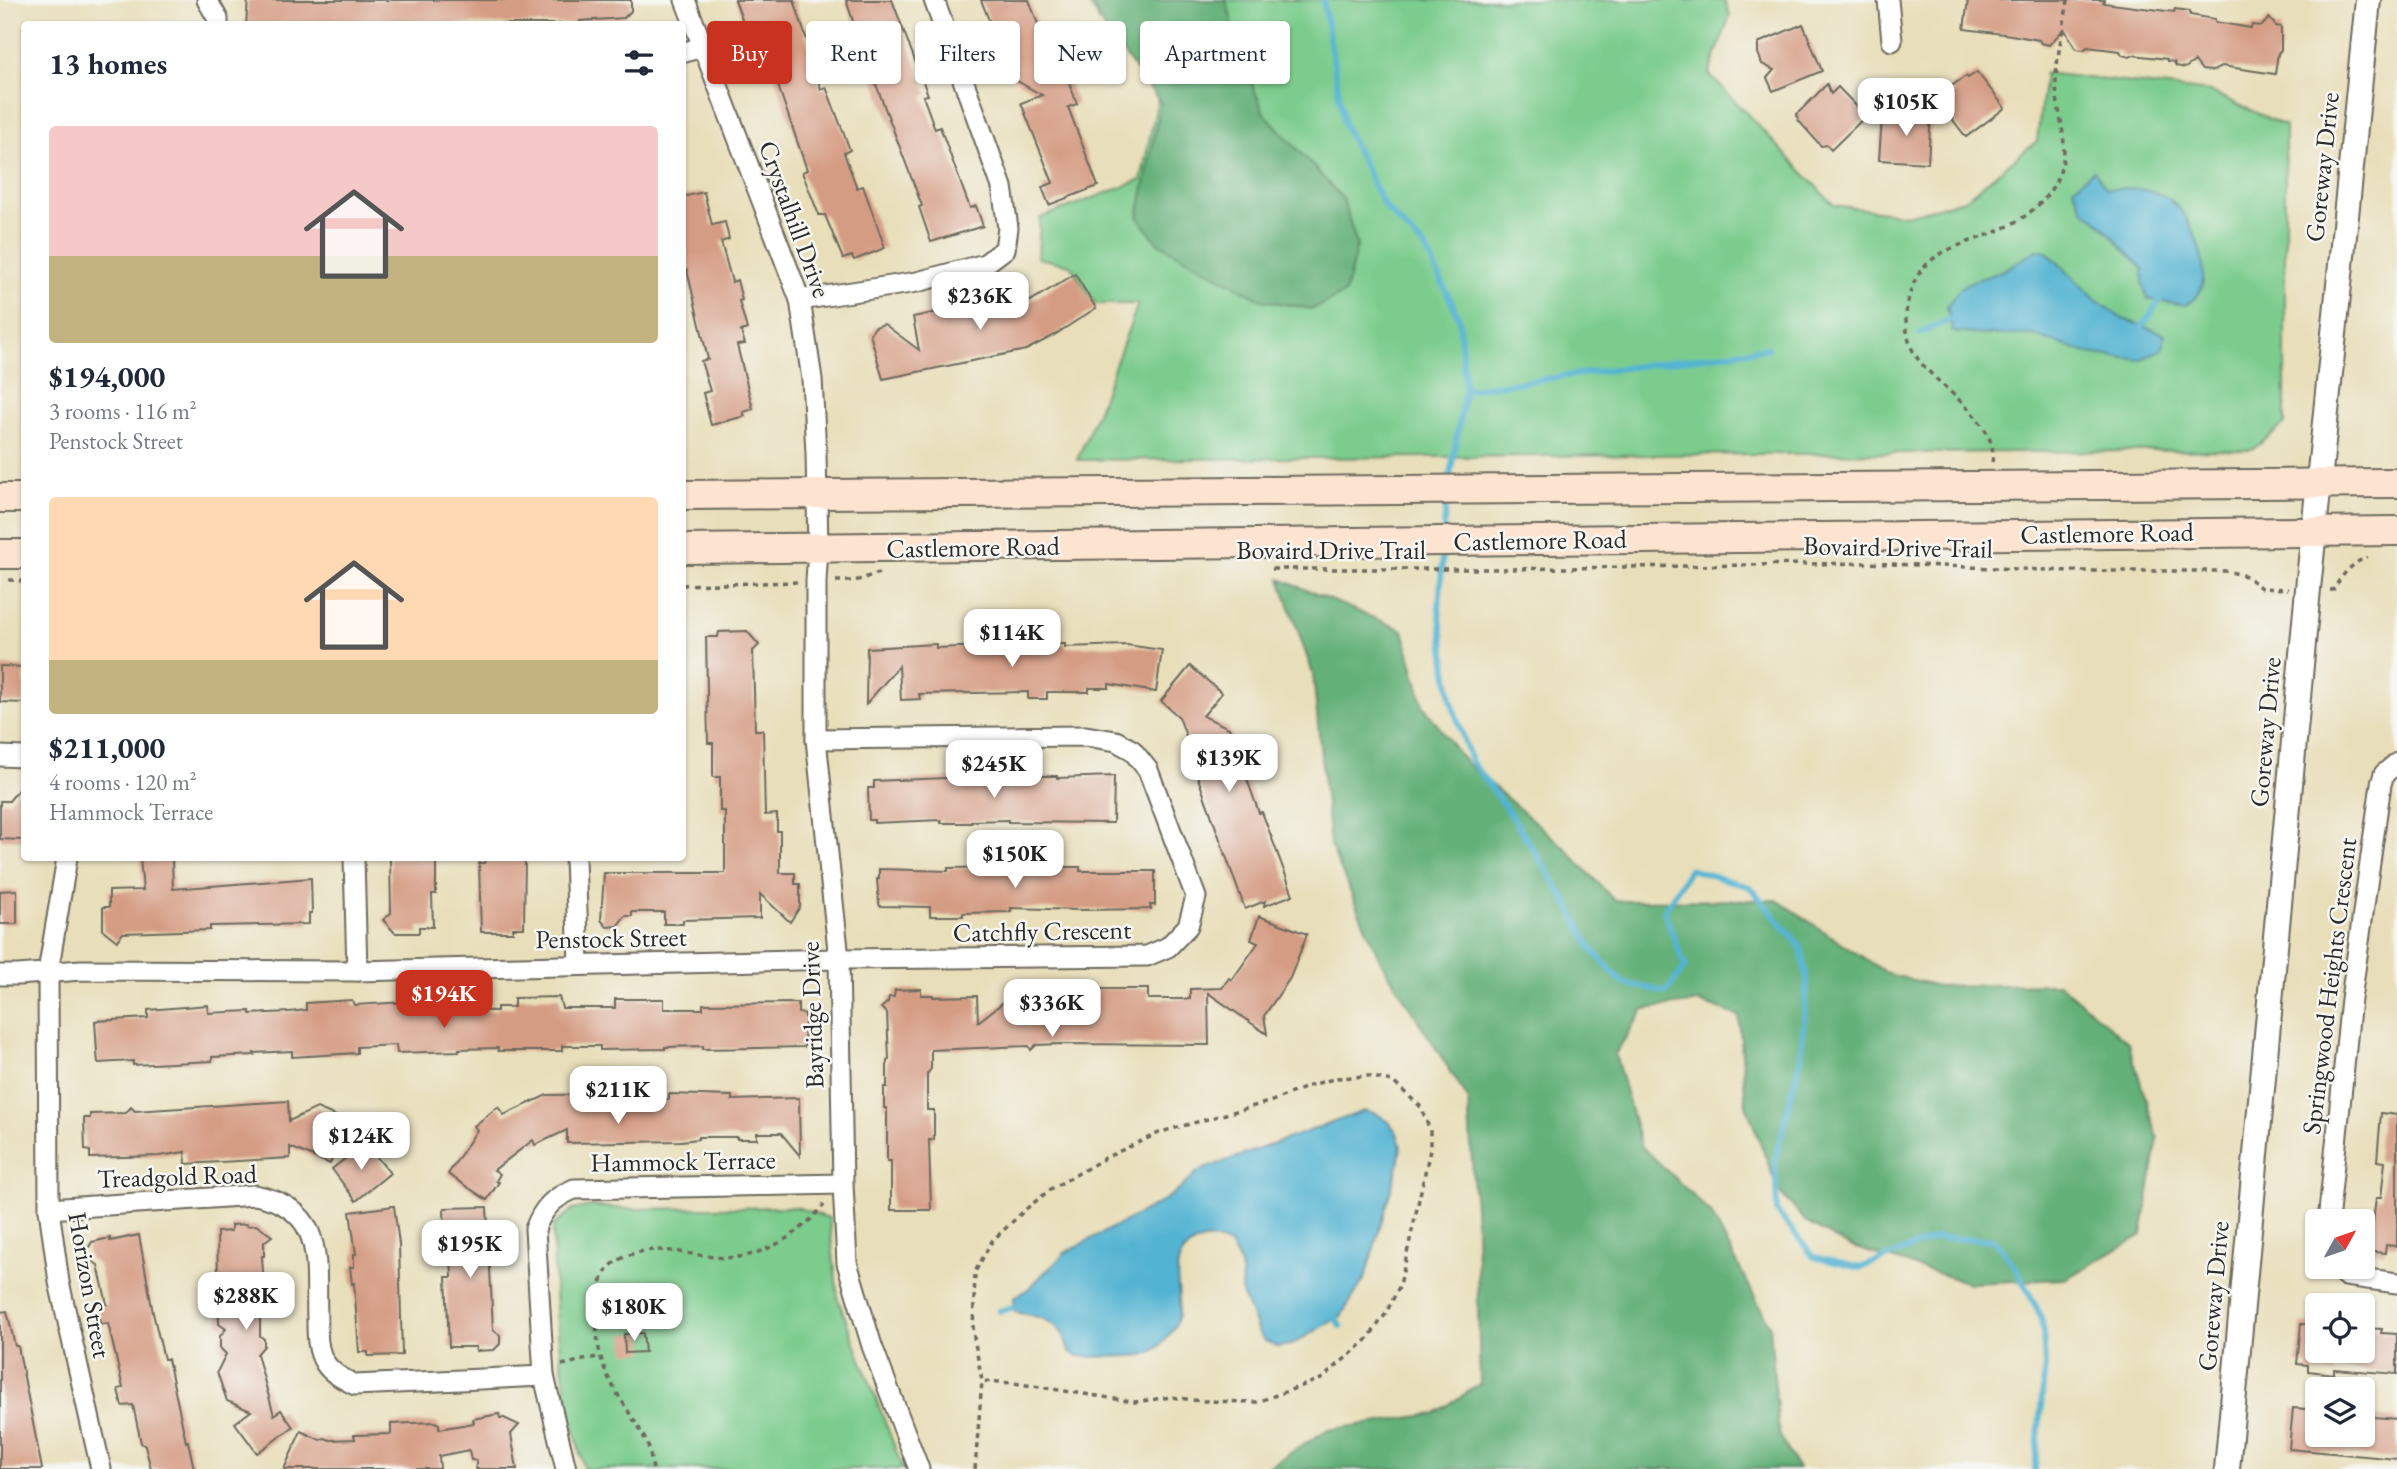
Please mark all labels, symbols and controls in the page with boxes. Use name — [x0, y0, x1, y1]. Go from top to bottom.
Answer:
chip: Buy — [707, 21, 792, 84]
chip: Rent — [806, 21, 901, 84]
chip: Filters — [915, 21, 1020, 84]
chip: New — [1034, 21, 1126, 84]
chip: Apartment — [1140, 21, 1290, 84]
text: 13 homes — [49, 44, 167, 83]
icon: filters — [620, 44, 658, 82]
pin: $105K — [1857, 78, 1955, 138]
text: $105K — [1874, 86, 1938, 116]
street label: Goreway Drive — [2297, 90, 2347, 244]
street label: Crystalhill Drive — [751, 136, 839, 302]
icon: home — [291, 171, 417, 297]
pin: $236K — [931, 272, 1029, 332]
text: $236K — [948, 280, 1012, 310]
text: $194,000 — [49, 357, 165, 396]
text: 3 rooms · 116 m² — [49, 396, 197, 426]
text: Penstock Street — [49, 426, 183, 456]
street label: Castlemore Road — [2020, 514, 2195, 552]
street label: Castlemore Road — [1453, 521, 1628, 559]
street label: Castlemore Road — [886, 528, 1061, 566]
street label: Bovaird Drive Trail — [1803, 528, 1993, 566]
street label: Bovaird Drive Trail — [1236, 533, 1426, 567]
icon: home — [291, 542, 417, 668]
pin: $114K — [963, 610, 1061, 669]
text: $114K — [980, 617, 1044, 647]
street label: Goreway Drive — [2242, 656, 2288, 808]
text: $211,000 — [49, 728, 165, 767]
pin: $139K — [1180, 734, 1278, 794]
pin: $245K — [945, 740, 1043, 800]
text: $139K — [1197, 742, 1261, 772]
text: $245K — [962, 748, 1026, 778]
text: 4 rooms · 120 m² — [49, 767, 197, 797]
text: Hammock Terrace — [49, 797, 213, 827]
pin: $150K — [966, 830, 1064, 890]
street label: Springwood Heights Crescent — [2294, 836, 2364, 1136]
text: $150K — [983, 838, 1047, 868]
street label: Catchfly Crescent — [952, 912, 1132, 950]
street label: Penstock Street — [535, 920, 687, 956]
street label: Bayridge Drive — [792, 941, 832, 1089]
pin: $194K — [395, 970, 493, 1030]
text: $194K — [412, 978, 476, 1008]
pin: $336K — [1003, 979, 1101, 1039]
text: $336K — [1020, 987, 1084, 1017]
pin: $211K — [569, 1066, 667, 1126]
text: $211K — [586, 1074, 650, 1104]
pin: $124K — [312, 1112, 410, 1172]
text: $124K — [329, 1120, 393, 1150]
street label: Hammock Terrace — [590, 1142, 776, 1180]
street label: Treadgold Road — [96, 1156, 258, 1196]
street label: Horizon Street — [60, 1209, 120, 1361]
north arrow — [2305, 1209, 2375, 1279]
map controls — [2305, 1209, 2375, 1447]
pin: $195K — [421, 1220, 519, 1280]
street label: Goreway Drive — [2190, 1220, 2236, 1372]
text: $195K — [438, 1228, 502, 1258]
pin: $288K — [197, 1272, 295, 1332]
text: $288K — [214, 1280, 278, 1310]
pin: $180K — [585, 1284, 683, 1343]
text: $180K — [602, 1291, 666, 1321]
button: locate — [2305, 1293, 2375, 1363]
button: layers — [2305, 1377, 2375, 1447]

